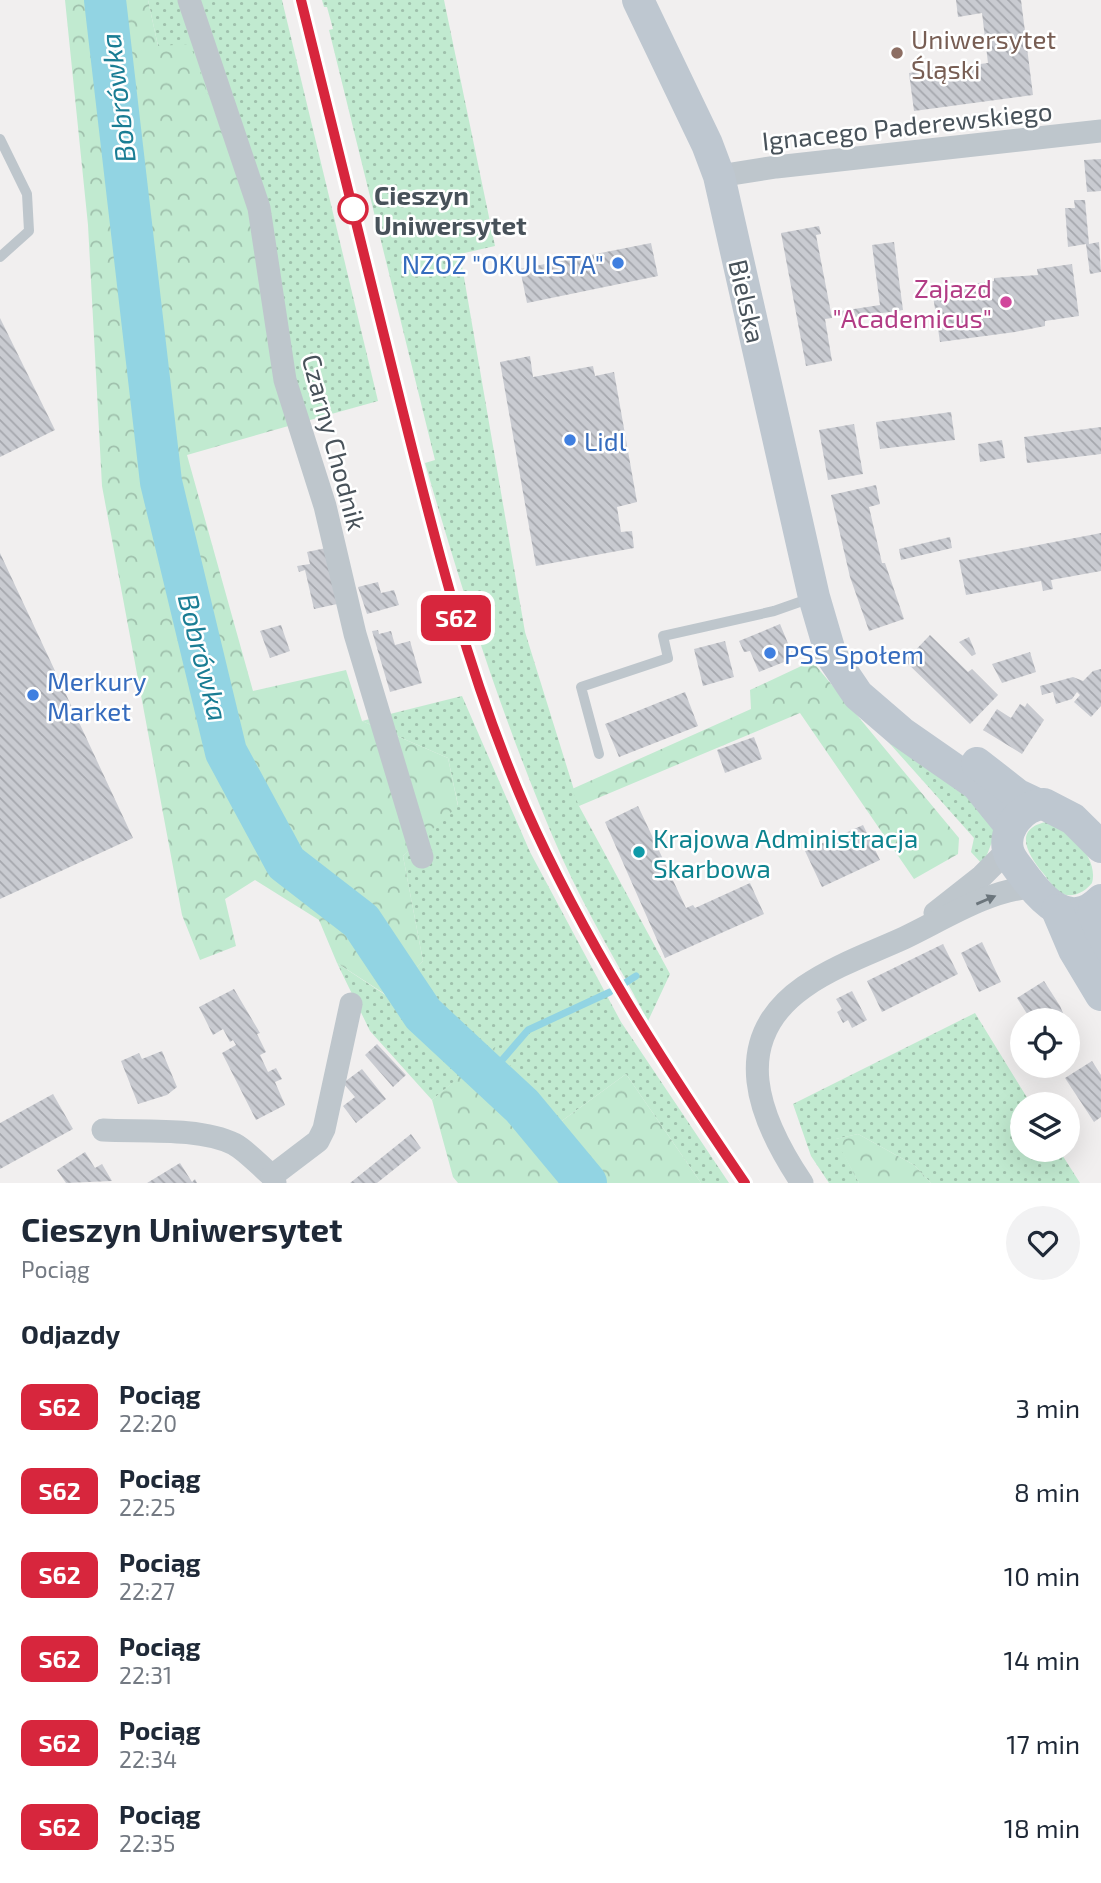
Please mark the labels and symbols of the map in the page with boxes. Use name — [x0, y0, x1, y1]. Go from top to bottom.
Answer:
place label: Uniwersytet Śląski — [911, 23, 1056, 84]
water label: Bobrówka — [92, 31, 142, 165]
marker: Uniwersytet Śląski — [889, 45, 905, 61]
street label: Ignacego Paderewskiego — [760, 94, 1054, 156]
place label: Cieszyn Uniwersytet — [374, 179, 527, 241]
marker: Cieszyn Uniwersytet — [338, 194, 368, 224]
place label: NZOZ "OKULISTA" — [402, 248, 604, 279]
marker: NZOZ "OKULISTA" — [610, 255, 626, 271]
street label: Bielska — [723, 256, 773, 346]
place label: Zajazd "Academicus" — [833, 272, 992, 333]
marker: Zajazd "Academicus" — [998, 294, 1014, 310]
street label: Czarny Chodnik — [297, 350, 373, 534]
place label: Lidl — [584, 425, 627, 456]
marker: Lidl — [562, 432, 578, 448]
water label: Bobrówka — [172, 590, 236, 724]
line badge: S62 — [416, 595, 496, 641]
place label: PSS Społem — [784, 638, 924, 669]
marker: PSS Społem — [762, 645, 778, 661]
place label: Merkury Market — [47, 665, 147, 726]
marker: Merkury Market — [25, 687, 41, 703]
place label: Krajowa Administracja Skarbowa — [653, 822, 918, 883]
marker: Krajowa Administracja Skarbowa — [631, 844, 647, 860]
one-way arrow — [976, 894, 997, 905]

